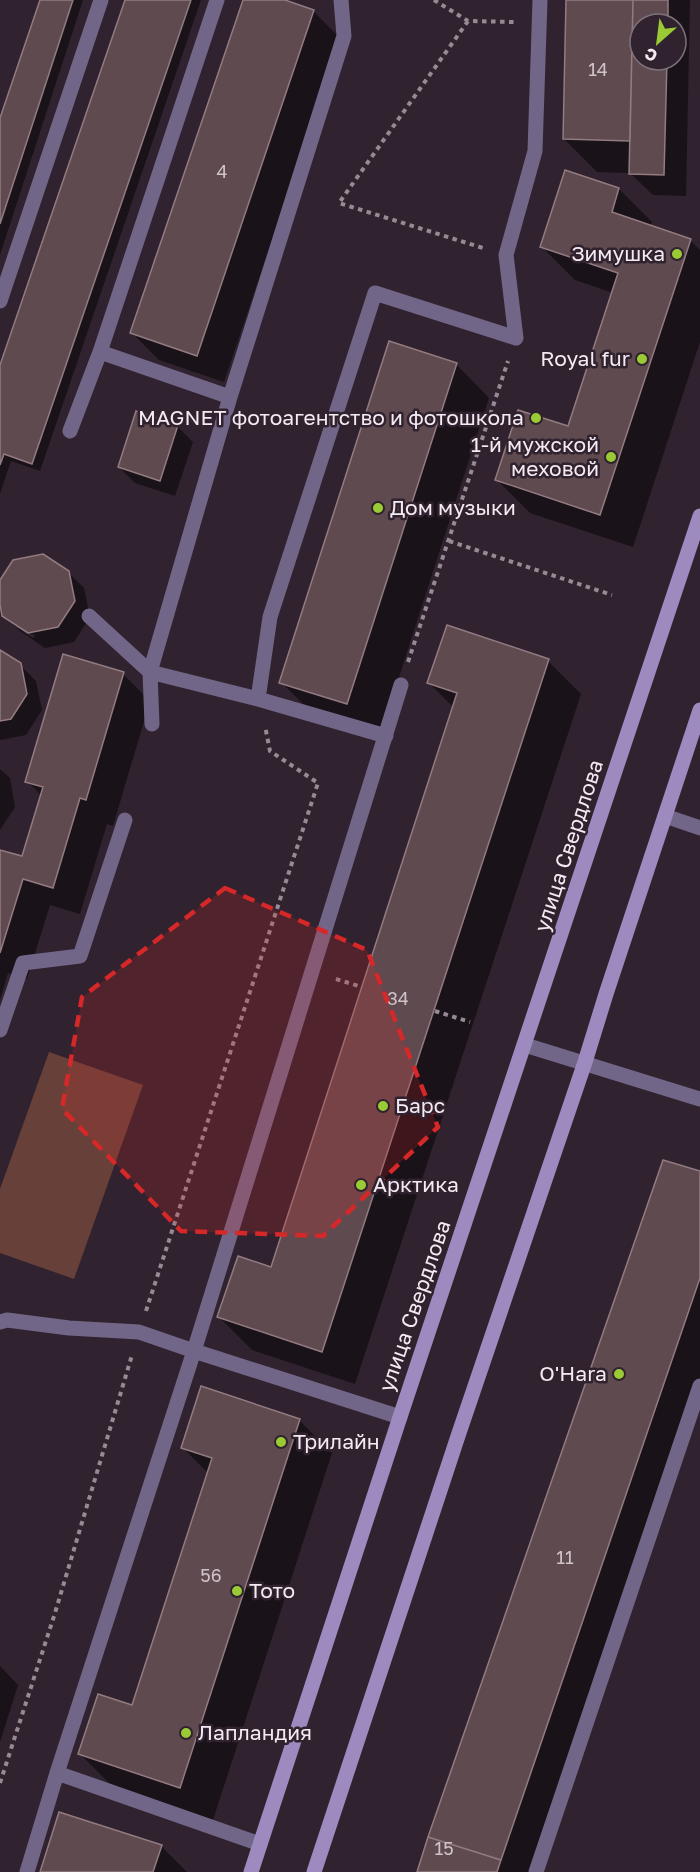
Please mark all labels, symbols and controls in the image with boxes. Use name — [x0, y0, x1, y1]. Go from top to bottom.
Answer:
north arrow — [628, 12, 688, 72]
text: С — [641, 44, 661, 67]
house number: 14 — [588, 58, 608, 80]
house number: 4 — [217, 160, 228, 182]
place label: Зимушка — [571, 240, 665, 266]
marker: Зимушка — [670, 247, 684, 261]
place label: Royal fur — [540, 345, 630, 371]
marker: Royal fur — [635, 352, 649, 366]
place label: MAGNET фотоагентство и фотошкола — [138, 404, 524, 430]
marker: MAGNET фотоагентство и фотошкола — [529, 411, 543, 425]
place label: 1-й мужской меховой — [471, 431, 599, 481]
marker: 1-й мужской меховой — [604, 450, 618, 464]
place label: Дом музыки — [390, 494, 516, 520]
marker: Дом музыки — [371, 501, 385, 515]
street label: улица Свердлова — [528, 756, 608, 935]
house number: 34 — [387, 987, 409, 1009]
place label: Барс — [395, 1092, 445, 1118]
marker: Барс — [376, 1099, 390, 1113]
place label: Арктика — [373, 1171, 459, 1197]
marker: Арктика — [354, 1178, 368, 1192]
street label: улица Свердлова — [373, 1217, 456, 1395]
place label: O'Hara — [539, 1360, 607, 1386]
marker: O'Hara — [612, 1367, 626, 1381]
place label: Трилайн — [293, 1428, 380, 1454]
marker: Трилайн — [274, 1435, 288, 1449]
house number: 11 — [556, 1546, 574, 1568]
house number: 56 — [200, 1564, 222, 1586]
place label: Тото — [249, 1577, 295, 1603]
marker: Тото — [230, 1584, 244, 1598]
place label: Лапландия — [198, 1719, 312, 1745]
marker: Лапландия — [179, 1726, 193, 1740]
house number: 15 — [434, 1837, 454, 1859]

